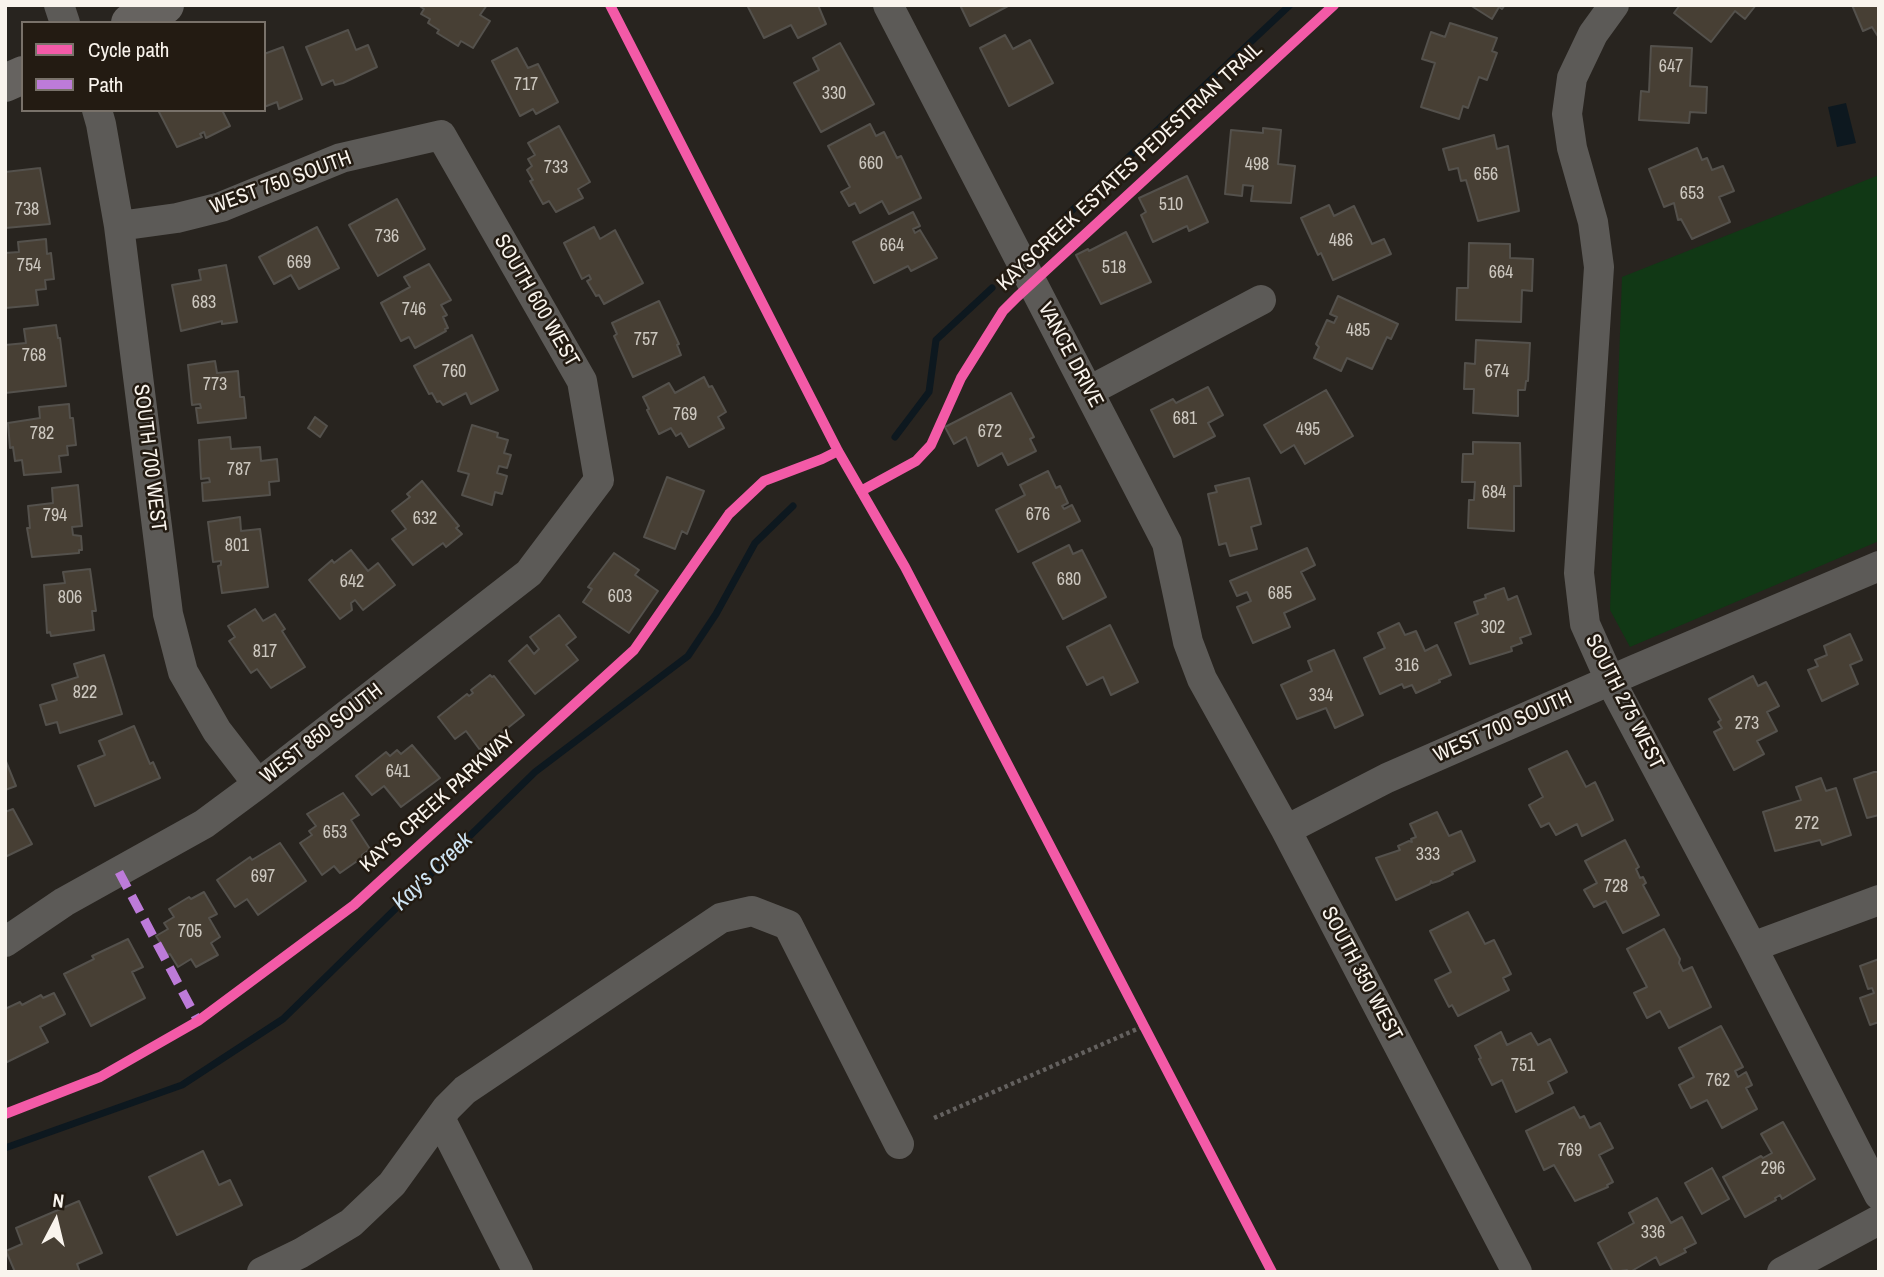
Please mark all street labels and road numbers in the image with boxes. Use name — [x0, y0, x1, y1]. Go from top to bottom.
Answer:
street label: KAYSCREEK ESTATES PEDESTRIAN TRAIL — [992, 37, 1268, 297]
street label: WEST 750 SOUTH — [207, 146, 355, 220]
street label: SOUTH 600 WEST — [488, 230, 584, 372]
street label: VANCE DRIVE — [1032, 298, 1108, 412]
street label: SOUTH 700 WEST — [127, 383, 171, 533]
street label: SOUTH 275 WEST — [1579, 630, 1669, 774]
street label: WEST 850 SOUTH — [256, 678, 388, 790]
street label: WEST 700 SOUTH — [1430, 685, 1576, 769]
street label: KAY'S CREEK PARKWAY — [355, 726, 521, 878]
street label: SOUTH 350 WEST — [1315, 903, 1407, 1045]

